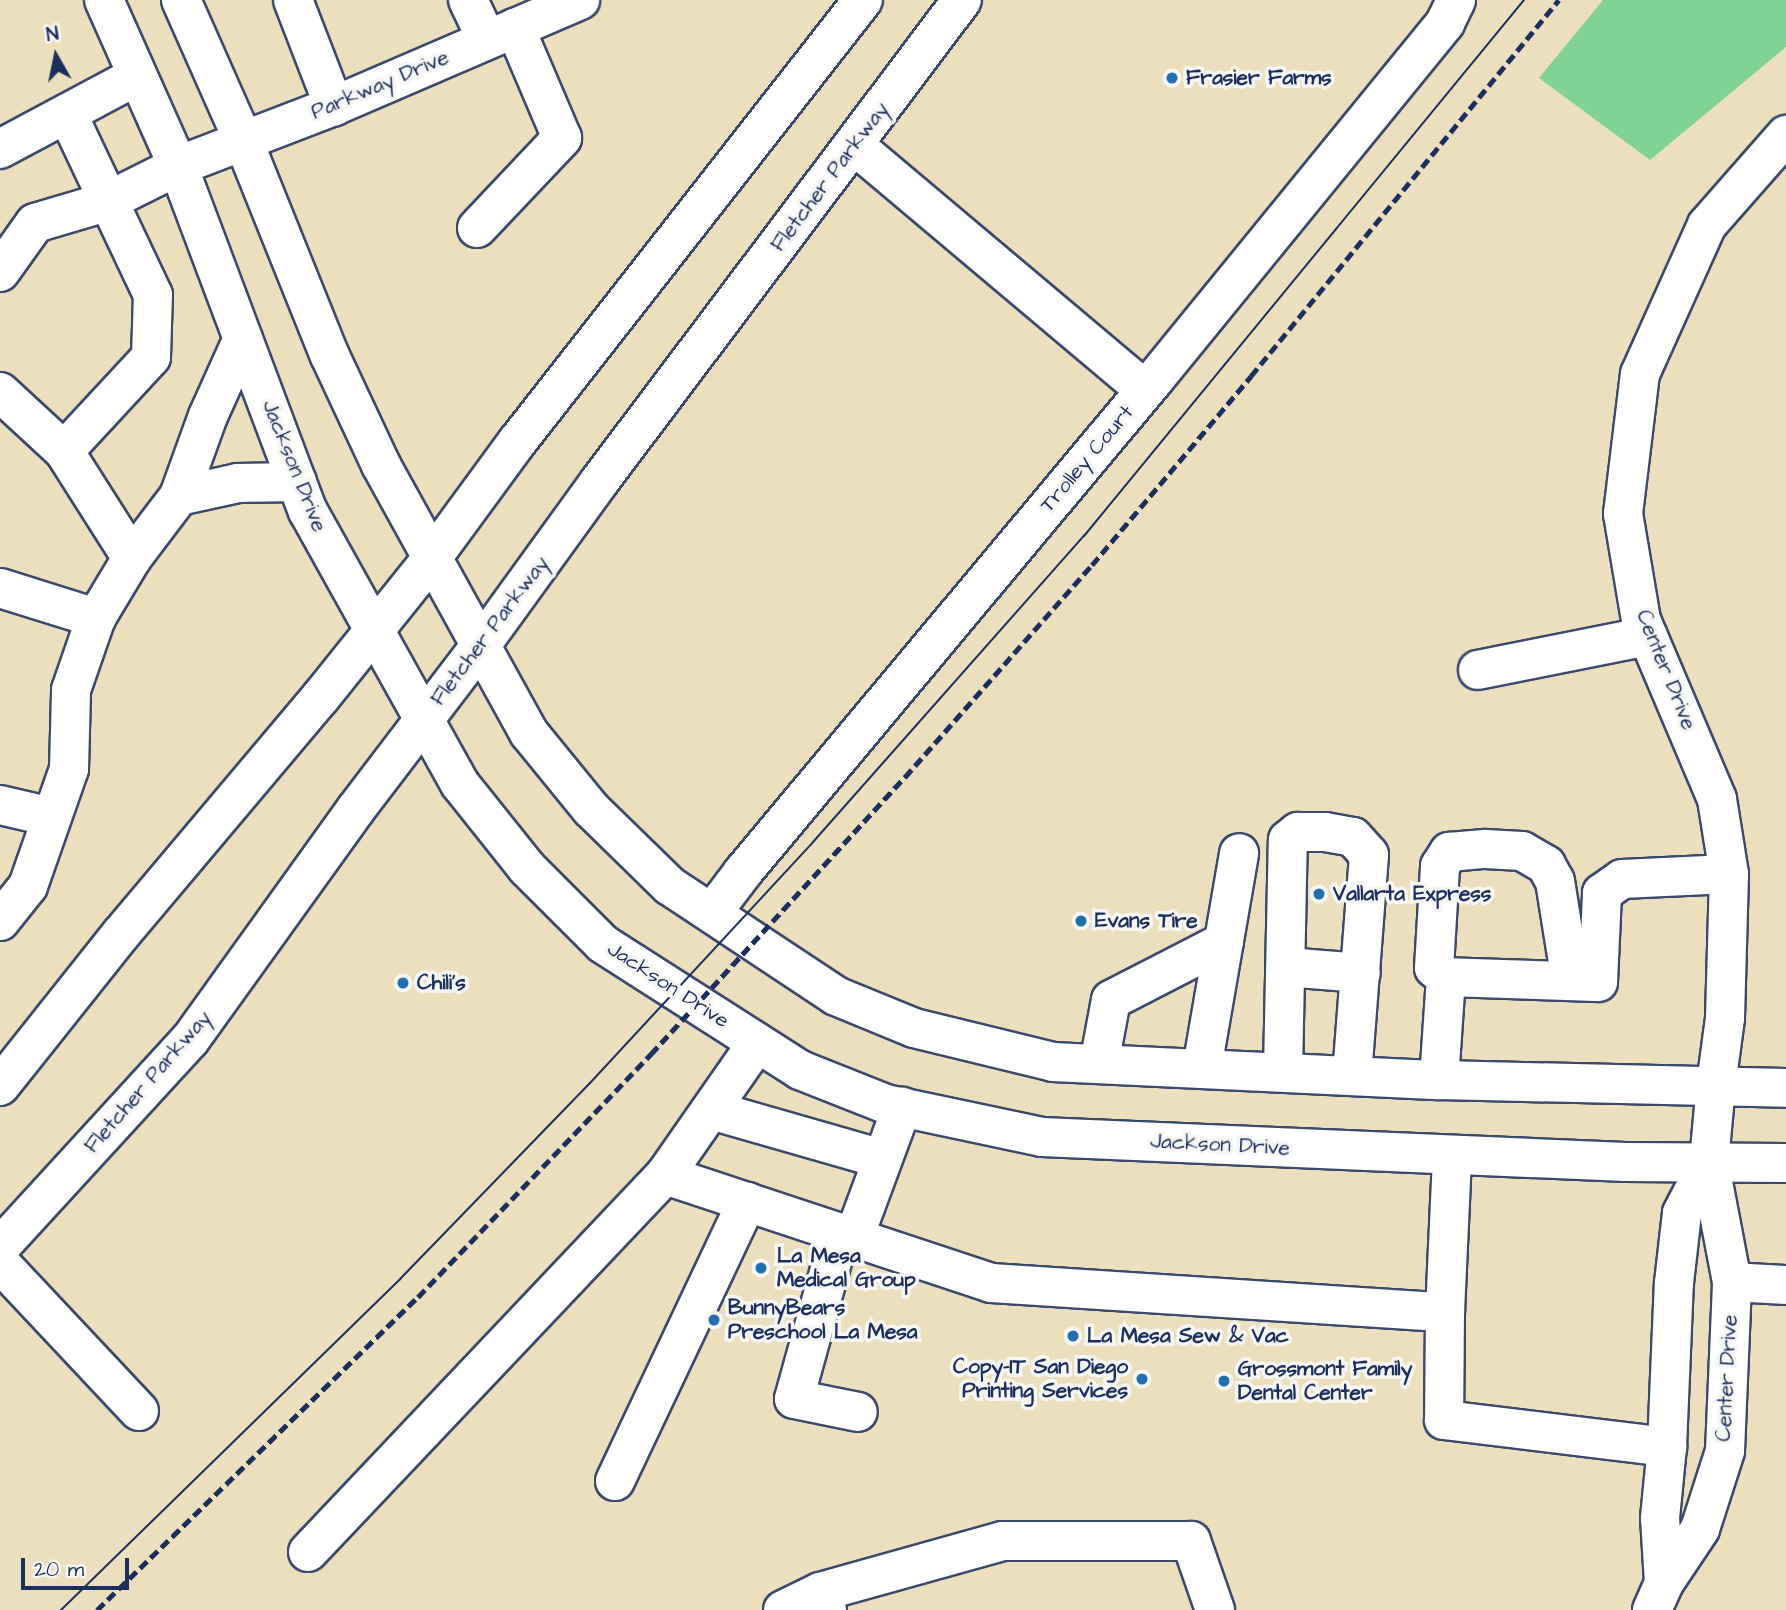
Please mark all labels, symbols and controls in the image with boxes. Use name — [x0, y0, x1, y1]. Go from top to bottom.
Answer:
text: N — [45, 20, 61, 49]
north arrow — [21, 21, 91, 91]
street label: Parkway Drive — [308, 45, 452, 125]
place label: Frasier Farms — [1186, 65, 1332, 91]
marker: Frasier Farms — [1164, 70, 1180, 86]
street label: Fletcher Parkway — [766, 97, 894, 257]
street label: Jackson Drive — [256, 396, 332, 536]
street label: Trolley Court — [1035, 400, 1139, 518]
street label: Fletcher Parkway — [426, 551, 554, 711]
street label: Center Drive — [1630, 606, 1702, 734]
place label: Vallarta Express — [1333, 881, 1491, 907]
marker: Vallarta Express — [1311, 886, 1327, 902]
place label: Evans Tire — [1095, 908, 1198, 934]
marker: Evans Tire — [1073, 913, 1089, 929]
street label: Jackson Drive — [602, 936, 734, 1034]
place label: Chili's — [417, 970, 466, 996]
marker: Chili's — [395, 975, 411, 991]
street label: Fletcher Parkway — [79, 1006, 217, 1158]
street label: Jackson Drive — [1149, 1129, 1291, 1161]
place label: La Mesa Medical Group — [777, 1243, 916, 1293]
marker: La Mesa Medical Group — [751, 1258, 771, 1278]
place label: BunnyBears Preschool La Mesa — [728, 1295, 917, 1345]
marker: BunnyBears Preschool La Mesa — [706, 1312, 722, 1328]
street label: Center Drive — [1711, 1314, 1743, 1442]
place label: La Mesa Sew & Vac — [1087, 1323, 1289, 1349]
marker: La Mesa Sew & Vac — [1065, 1328, 1081, 1344]
place label: Copy-IT San Diego Printing Services — [953, 1354, 1128, 1404]
place label: Grossmont Family Dental Center — [1238, 1356, 1412, 1406]
marker: Copy-IT San Diego Printing Services — [1134, 1371, 1150, 1387]
marker: Grossmont Family Dental Center — [1216, 1373, 1232, 1389]
scale bar — [24, 1544, 133, 1588]
text: 20 m — [34, 1555, 84, 1584]

